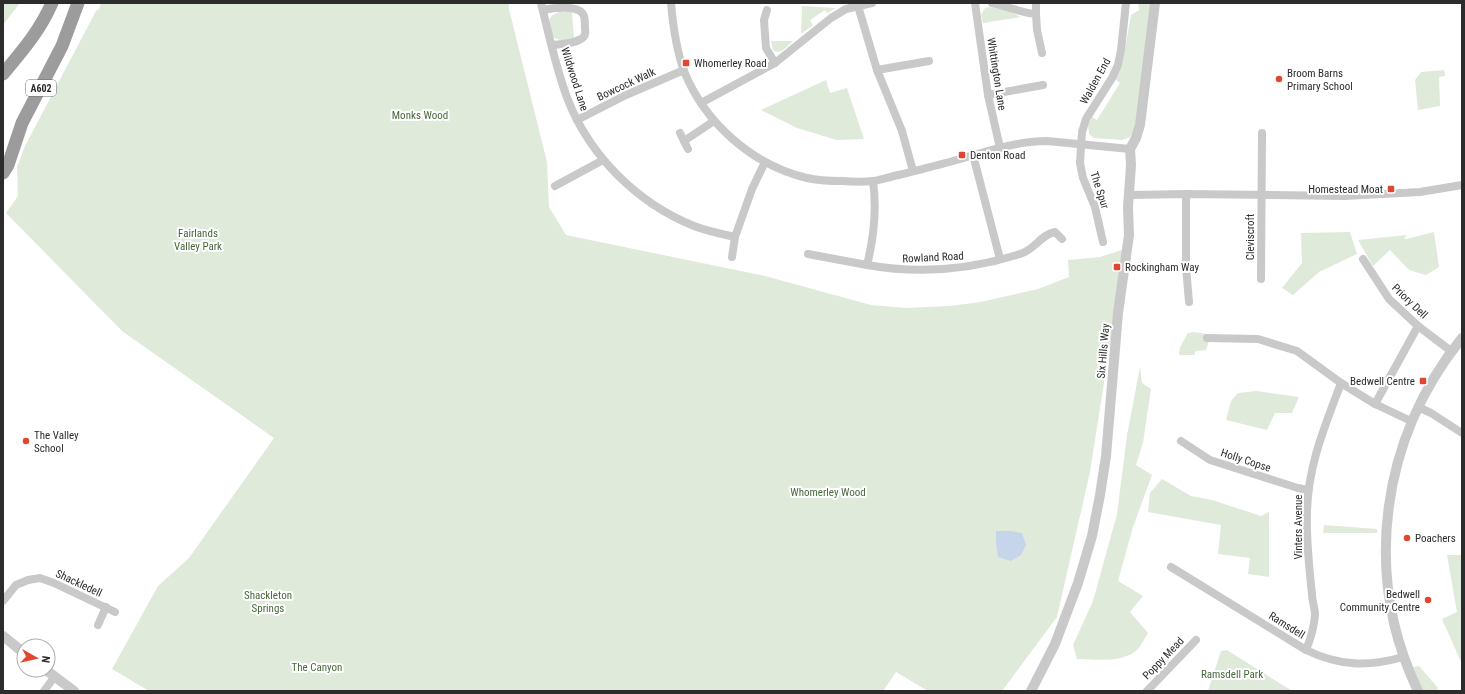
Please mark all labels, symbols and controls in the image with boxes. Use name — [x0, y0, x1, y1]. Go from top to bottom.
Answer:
street label: Whittington Lane — [984, 37, 1009, 111]
street label: Wildwood Lane — [558, 46, 591, 113]
street label: Walden End — [1077, 56, 1113, 107]
place label: Whomerley Road — [694, 57, 767, 70]
marker: Whomerley Road — [681, 58, 691, 68]
street label: Bowcock Walk — [595, 65, 657, 104]
place label: Broom Barns Primary School — [1287, 67, 1353, 93]
marker: Broom Barns Primary School — [1274, 74, 1284, 84]
road number: A602 — [26, 80, 56, 96]
park label: Monks Wood — [392, 109, 448, 122]
place label: Denton Road — [970, 149, 1025, 162]
marker: Denton Road — [957, 150, 967, 160]
street label: The Spur — [1087, 170, 1112, 211]
place label: Homestead Moat — [1308, 183, 1383, 196]
marker: Homestead Moat — [1386, 184, 1396, 194]
street label: Cleviscroft — [1244, 214, 1257, 260]
park label: Fairlands Valley Park — [174, 227, 222, 253]
street label: Rowland Road — [902, 249, 964, 266]
place label: Rockingham Way — [1125, 261, 1199, 274]
marker: Rockingham Way — [1112, 262, 1122, 272]
street label: Priory Dell — [1389, 281, 1430, 322]
street label: Six Hills Way — [1095, 322, 1112, 379]
place label: Bedwell Centre — [1350, 375, 1415, 388]
marker: Bedwell Centre — [1418, 376, 1428, 386]
place label: The Valley School — [34, 429, 79, 455]
marker: The Valley School — [21, 436, 31, 446]
street label: Holly Copse — [1219, 446, 1273, 475]
park label: Whomerley Wood — [790, 486, 866, 499]
street label: Vinters Avenue — [1292, 495, 1305, 560]
place label: Poachers — [1415, 532, 1456, 545]
marker: Poachers — [1402, 533, 1412, 543]
street label: Shackledell — [54, 567, 104, 600]
place label: Bedwell Community Centre — [1340, 588, 1420, 614]
park label: Shackleton Springs — [244, 589, 292, 615]
marker: Bedwell Community Centre — [1423, 595, 1433, 605]
street label: Ramsdell — [1266, 609, 1307, 642]
street label: Poppy Mead — [1140, 635, 1187, 682]
north arrow — [16, 638, 56, 678]
text: N — [38, 655, 52, 664]
park label: The Canyon — [292, 661, 342, 674]
park label: Ramsdell Park — [1201, 668, 1263, 681]

